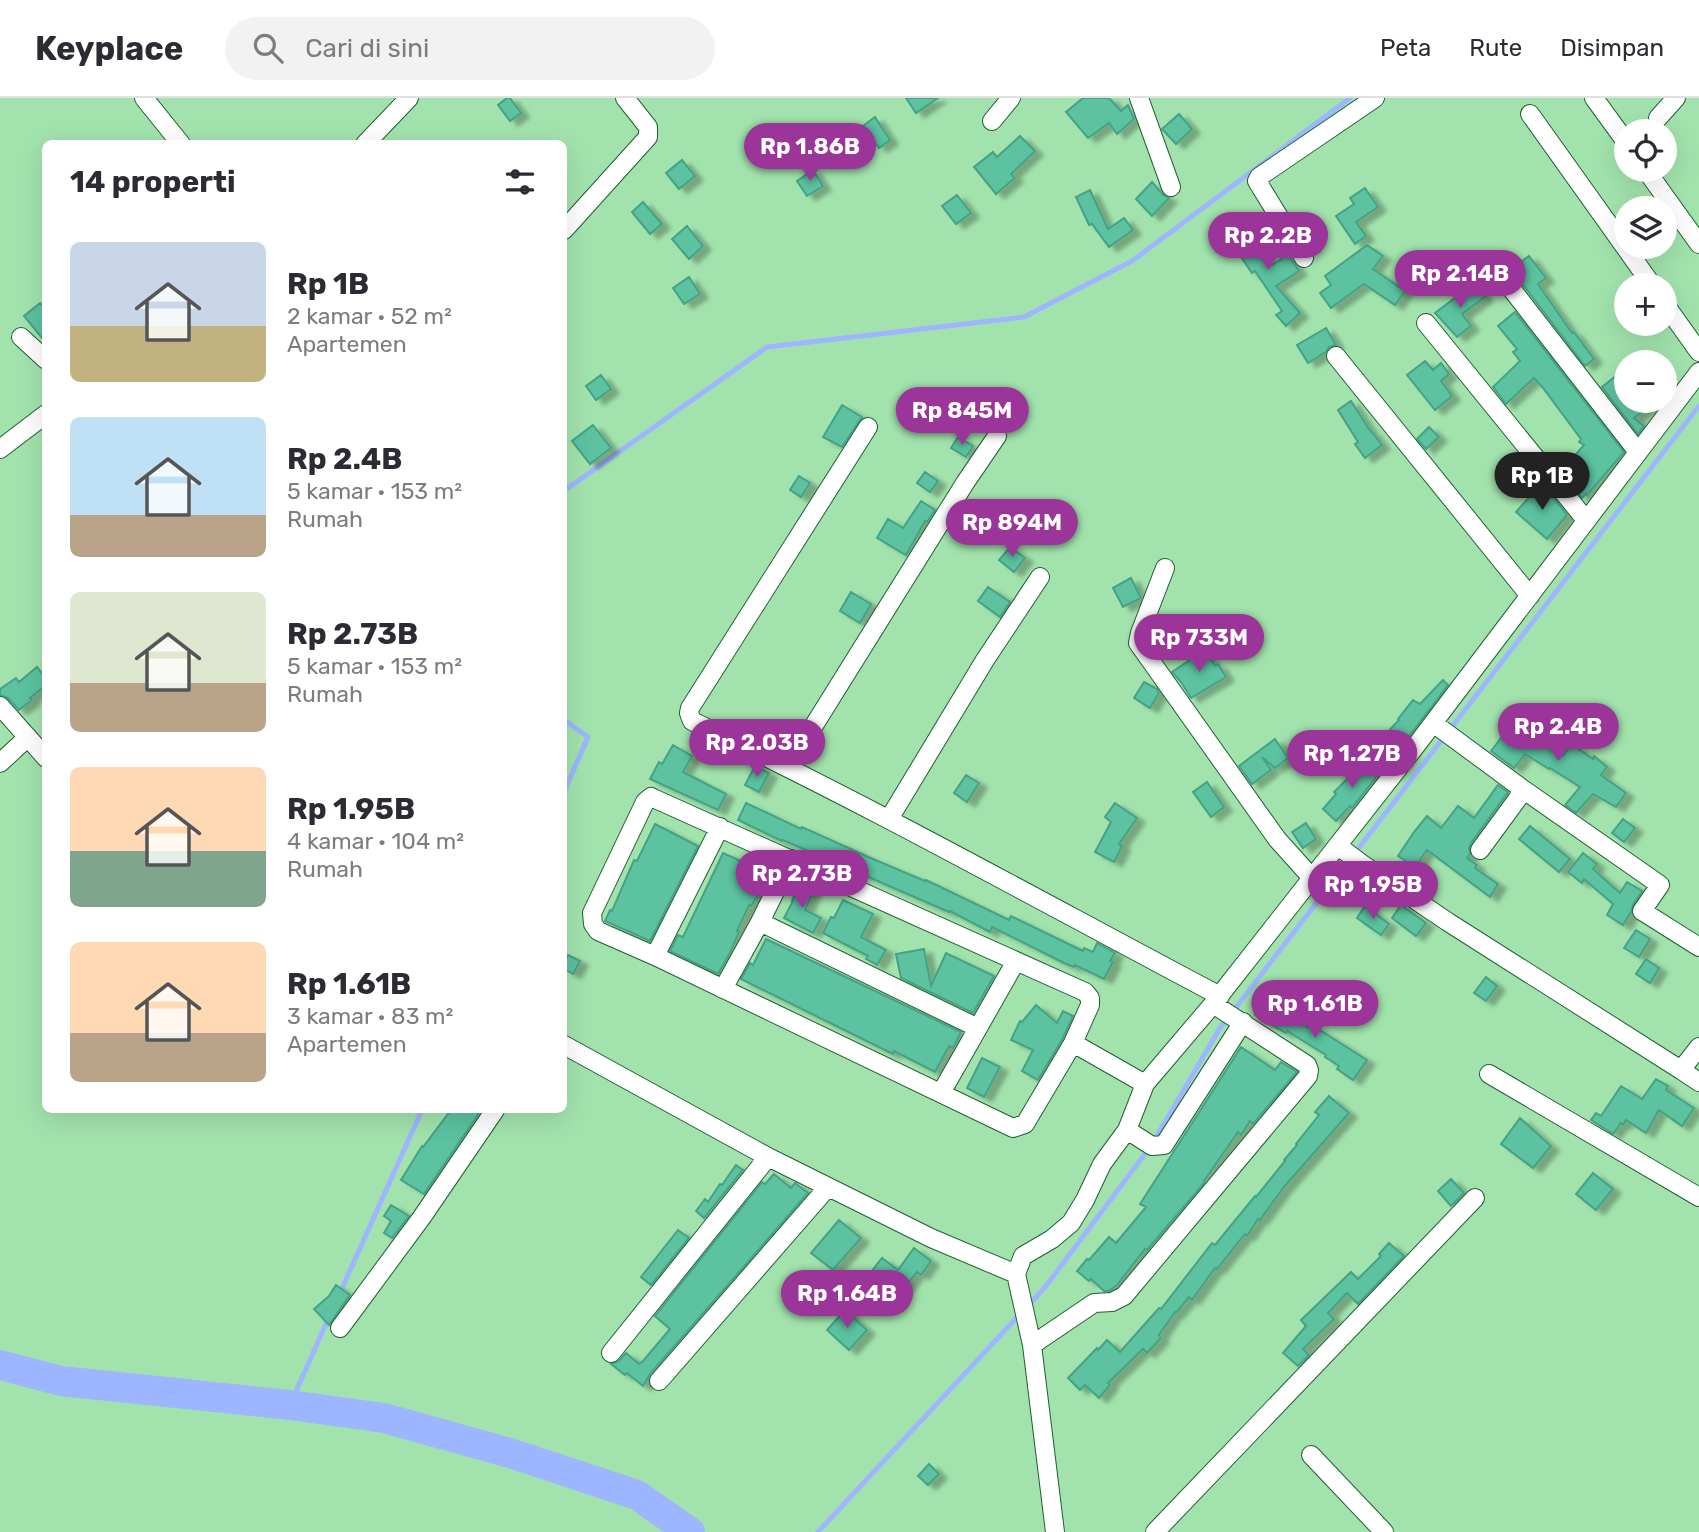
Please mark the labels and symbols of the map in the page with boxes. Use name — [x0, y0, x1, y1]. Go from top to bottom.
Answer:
pin: Rp 1.86B — [738, 123, 882, 183]
pin: Rp 2.2B — [1203, 212, 1333, 272]
pin: Rp 2.14B — [1388, 250, 1532, 310]
pin: Rp 845M — [897, 388, 1027, 447]
pin: Rp 1B — [1493, 452, 1591, 512]
pin: Rp 894M — [947, 500, 1077, 559]
pin: Rp 733M — [1134, 614, 1264, 674]
pin: Rp 2.4B — [1493, 704, 1623, 763]
pin: Rp 2.03B — [685, 720, 829, 779]
pin: Rp 1.27B — [1280, 730, 1424, 790]
pin: Rp 2.73B — [730, 850, 874, 910]
pin: Rp 1.95B — [1301, 862, 1445, 921]
pin: Rp 1.61B — [1243, 981, 1387, 1040]
pin: Rp 1.64B — [775, 1270, 919, 1330]

